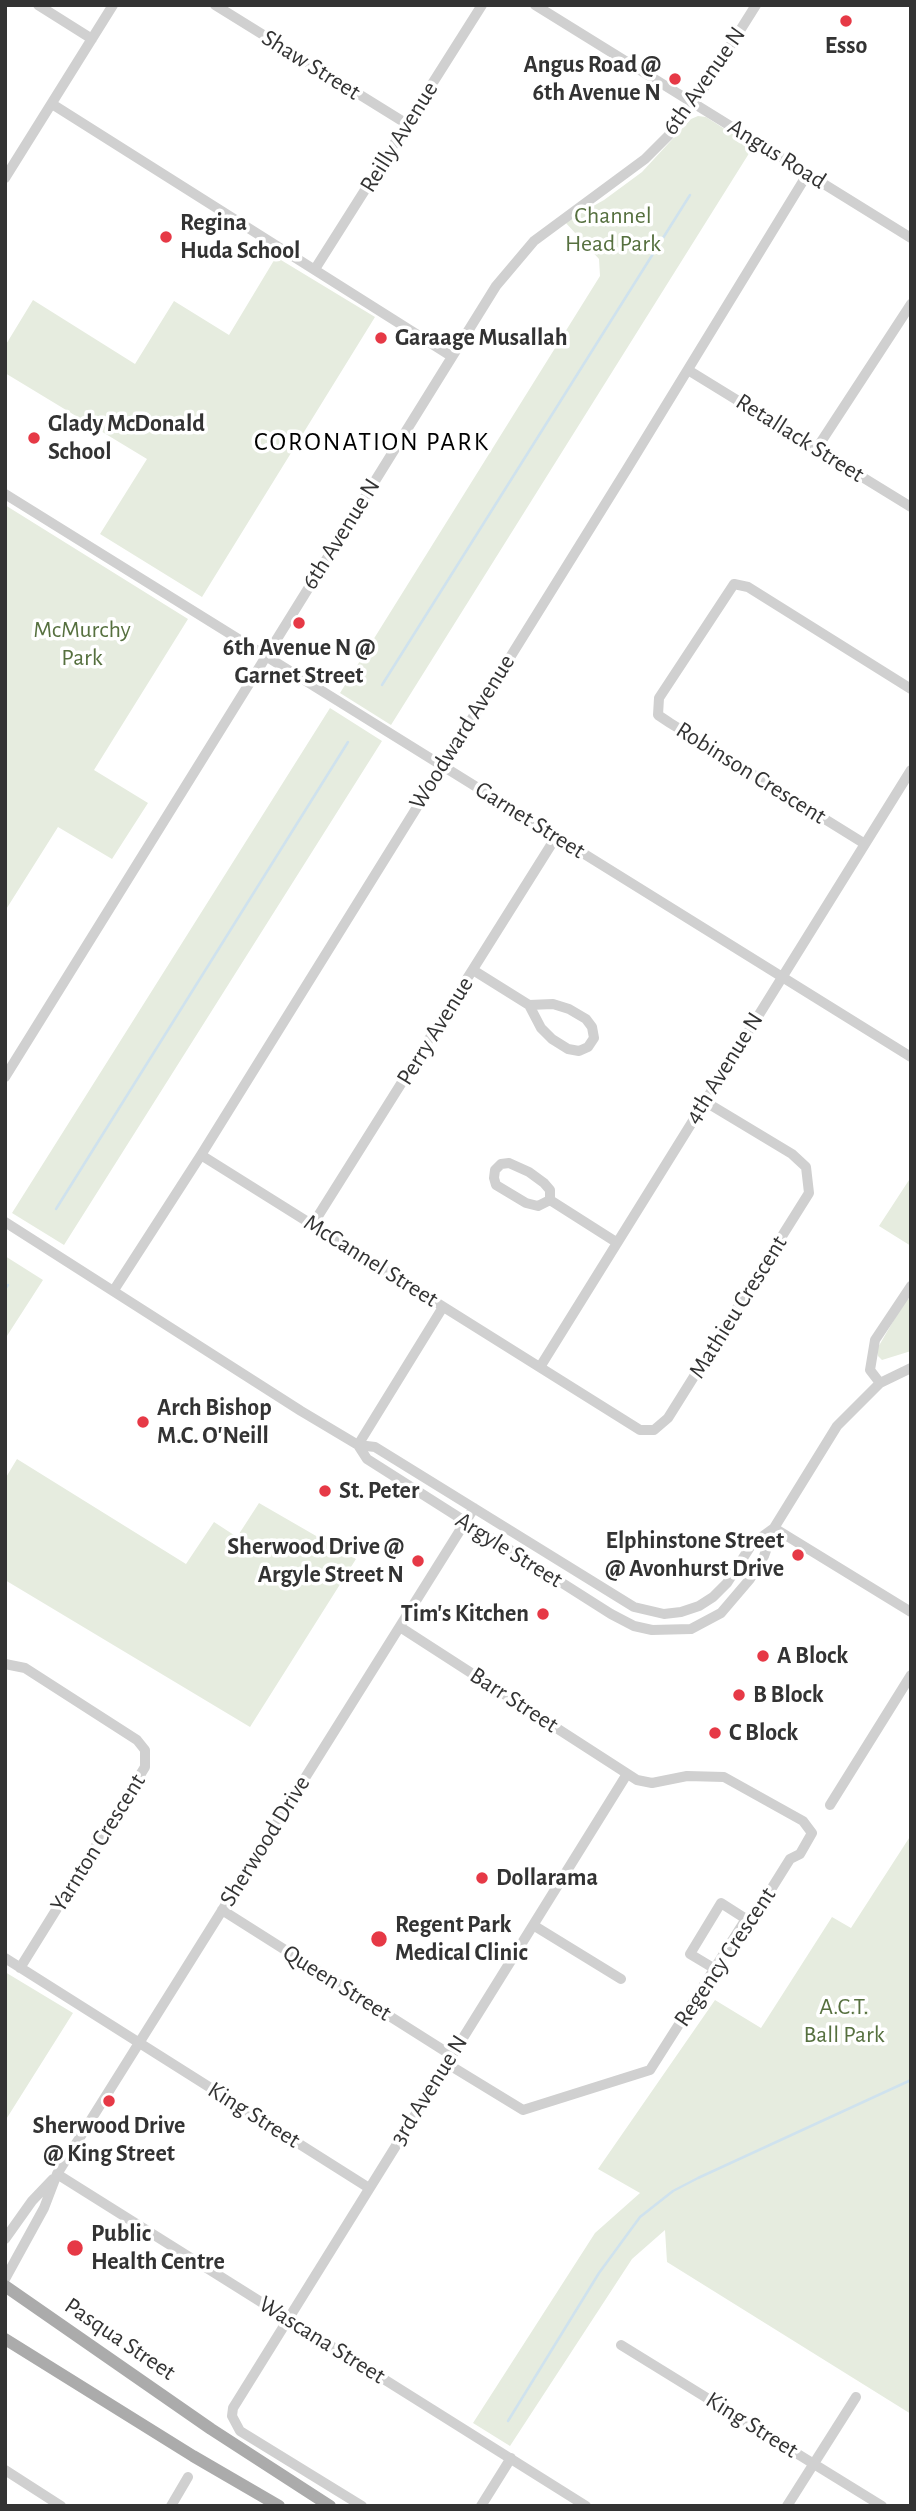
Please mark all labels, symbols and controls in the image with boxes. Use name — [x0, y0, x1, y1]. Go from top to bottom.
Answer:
marker: Esso — [838, 13, 854, 29]
street label: 6th Avenue N — [656, 21, 752, 141]
street label: Shaw Street — [256, 23, 366, 107]
place label: Esso — [825, 32, 867, 60]
place label: Angus Road @ 6th Avenue N — [523, 51, 661, 107]
marker: Angus Road @ 6th Avenue N — [667, 71, 683, 87]
street label: Reilly Avenue — [354, 76, 444, 198]
street label: Angus Road — [723, 113, 831, 195]
park label: Channel Head Park — [565, 202, 661, 258]
place label: Regina Huda School — [180, 209, 300, 265]
marker: Regina Huda School — [158, 229, 174, 245]
place label: Garaage Musallah — [395, 324, 568, 352]
marker: Garaage Musallah — [373, 330, 389, 346]
street label: Retallack Street — [731, 387, 869, 489]
place label: Glady McDonald School — [48, 410, 205, 466]
district label: CORONATION PARK — [256, 426, 488, 458]
marker: Glady McDonald School — [26, 430, 42, 446]
street label: 6th Avenue N — [295, 473, 387, 595]
marker: 6th Avenue N @ Garnet Street — [291, 615, 307, 631]
park label: McMurchy Park — [33, 616, 131, 672]
place label: 6th Avenue N @ Garnet Street — [223, 634, 375, 690]
street label: Woodward Avenue — [403, 649, 521, 815]
street label: Robinson Crescent — [671, 715, 831, 831]
street label: Garnet Street — [470, 775, 590, 865]
street label: Perry Avenue — [390, 971, 480, 1091]
street label: 4th Avenue N — [678, 1007, 770, 1129]
street label: McCannel Street — [298, 1208, 444, 1314]
street label: Mathieu Crescent — [683, 1230, 793, 1384]
place label: Arch Bishop M.C. O'Neill — [157, 1394, 272, 1450]
marker: Arch Bishop M.C. O'Neill — [135, 1414, 151, 1430]
place label: St. Peter — [339, 1477, 419, 1505]
marker: St. Peter — [317, 1483, 333, 1499]
street label: Argyle Street — [450, 1506, 568, 1594]
place label: Elphinstone Street @ Avonhurst Drive — [605, 1527, 784, 1583]
place label: Sherwood Drive @ Argyle Street N — [227, 1533, 404, 1589]
marker: Elphinstone Street @ Avonhurst Drive — [790, 1547, 806, 1563]
marker: Sherwood Drive @ Argyle Street N — [410, 1553, 426, 1569]
place label: Tim's Kitchen — [401, 1600, 529, 1628]
marker: Tim's Kitchen — [535, 1606, 551, 1622]
place label: A Block — [777, 1642, 848, 1670]
marker: A Block — [755, 1648, 771, 1664]
street label: Barr Street — [464, 1661, 564, 1739]
place label: B Block — [753, 1681, 824, 1709]
marker: B Block — [731, 1687, 747, 1703]
place label: C Block — [729, 1719, 798, 1747]
marker: C Block — [707, 1725, 723, 1741]
street label: Yarnton Crescent — [44, 1769, 152, 1917]
street label: Sherwood Drive — [213, 1770, 317, 1912]
place label: Dollarama — [496, 1864, 598, 1892]
marker: Dollarama — [474, 1870, 490, 1886]
street label: Regency Crescent — [668, 1882, 782, 2032]
place label: Regent Park Medical Clinic — [395, 1911, 528, 1967]
marker: Regent Park Medical Clinic — [369, 1929, 389, 1949]
street label: Queen Street — [277, 1938, 397, 2028]
park label: A.C.T. Ball Park — [803, 1993, 885, 2049]
street label: 3rd Avenue N — [384, 2030, 474, 2150]
street label: King Street — [202, 2075, 306, 2155]
marker: Sherwood Drive @ King Street — [101, 2093, 117, 2109]
place label: Sherwood Drive @ King Street — [33, 2112, 185, 2168]
place label: Public Health Centre — [91, 2220, 225, 2276]
marker: Public Health Centre — [65, 2238, 85, 2258]
street label: Wascana Street — [253, 2290, 391, 2390]
street label: Pasqua Street — [59, 2291, 181, 2387]
street label: King Street — [700, 2385, 804, 2465]

